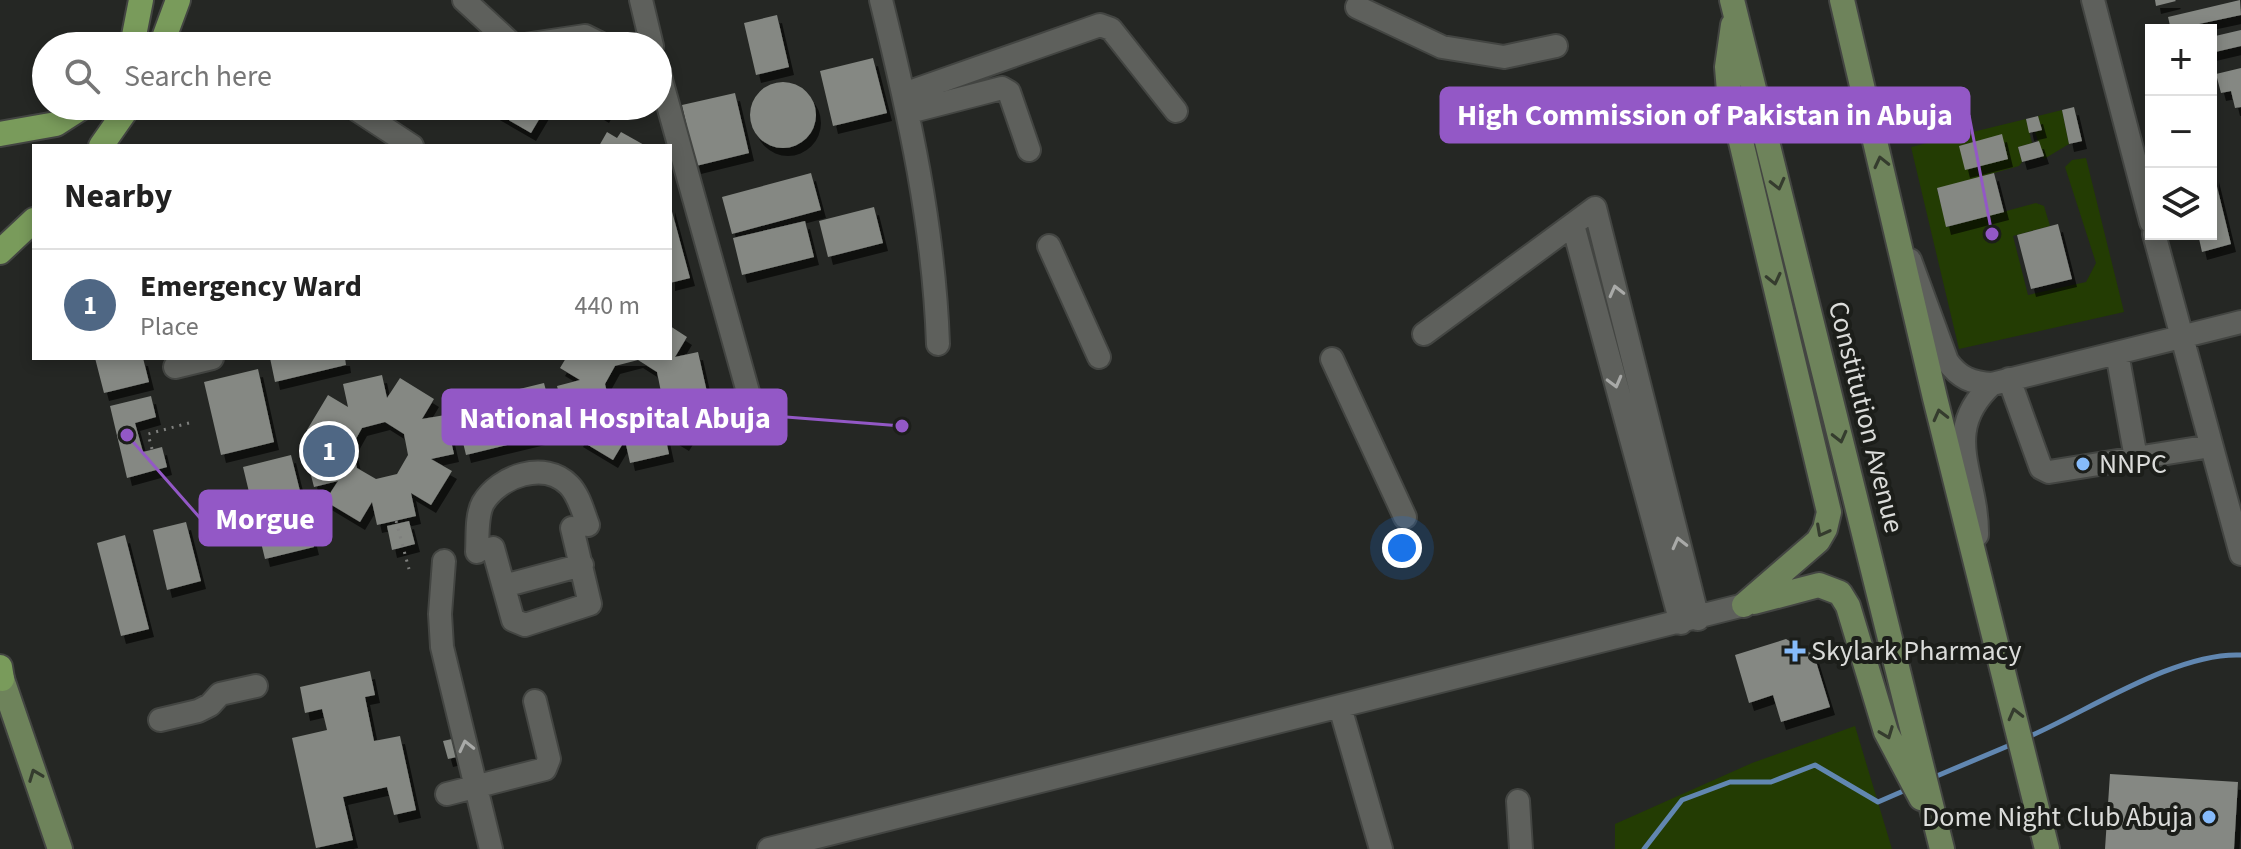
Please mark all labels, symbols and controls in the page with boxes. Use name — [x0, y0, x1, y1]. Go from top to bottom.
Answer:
map controls — [2145, 24, 2217, 240]
button: + — [2145, 24, 2217, 96]
search box — [32, 32, 672, 120]
icon: search — [60, 54, 104, 98]
text: Search here — [124, 55, 272, 98]
callout: High Commission of Pakistan in Abuja — [1441, 88, 1969, 142]
text: High Commission of Pakistan in Abuja — [1457, 94, 1953, 137]
button: − — [2145, 96, 2217, 168]
one-way arrow — [1873, 155, 1890, 169]
button: layers — [2145, 168, 2217, 240]
text: Nearby — [64, 172, 172, 221]
one-way arrow — [1768, 177, 1785, 191]
text: Emergency Ward — [140, 265, 362, 308]
one-way arrow — [1765, 272, 1782, 286]
one-way arrow — [1608, 284, 1625, 298]
text: 1 — [83, 287, 97, 324]
text: 440 m — [574, 287, 640, 324]
street label: Constitution Avenue — [1818, 297, 1914, 537]
text: Place — [140, 308, 199, 345]
one-way arrow — [1606, 374, 1623, 388]
callout: National Hospital Abuja — [443, 390, 786, 444]
text: National Hospital Abuja — [459, 397, 771, 440]
one-way arrow — [1932, 409, 1949, 422]
pin: 1 — [303, 421, 355, 481]
one-way arrow — [1831, 429, 1848, 443]
place label: NNPC — [2099, 444, 2167, 484]
marker: NNPC — [2074, 455, 2092, 473]
callout: Morgue — [200, 491, 331, 545]
text: Morgue — [215, 498, 315, 541]
one-way arrow — [1816, 523, 1832, 537]
your location — [1382, 528, 1422, 568]
one-way arrow — [1671, 536, 1688, 550]
place label: Skylark Pharmacy — [1811, 631, 2022, 671]
marker: Skylark Pharmacy — [1786, 642, 1804, 660]
one-way arrow — [2007, 707, 2024, 721]
one-way arrow — [1877, 725, 1894, 739]
one-way arrow — [459, 740, 476, 753]
one-way arrow — [28, 769, 45, 783]
place label: Dome Night Club Abuja — [1922, 797, 2193, 837]
marker: Dome Night Club Abuja — [2200, 808, 2218, 826]

